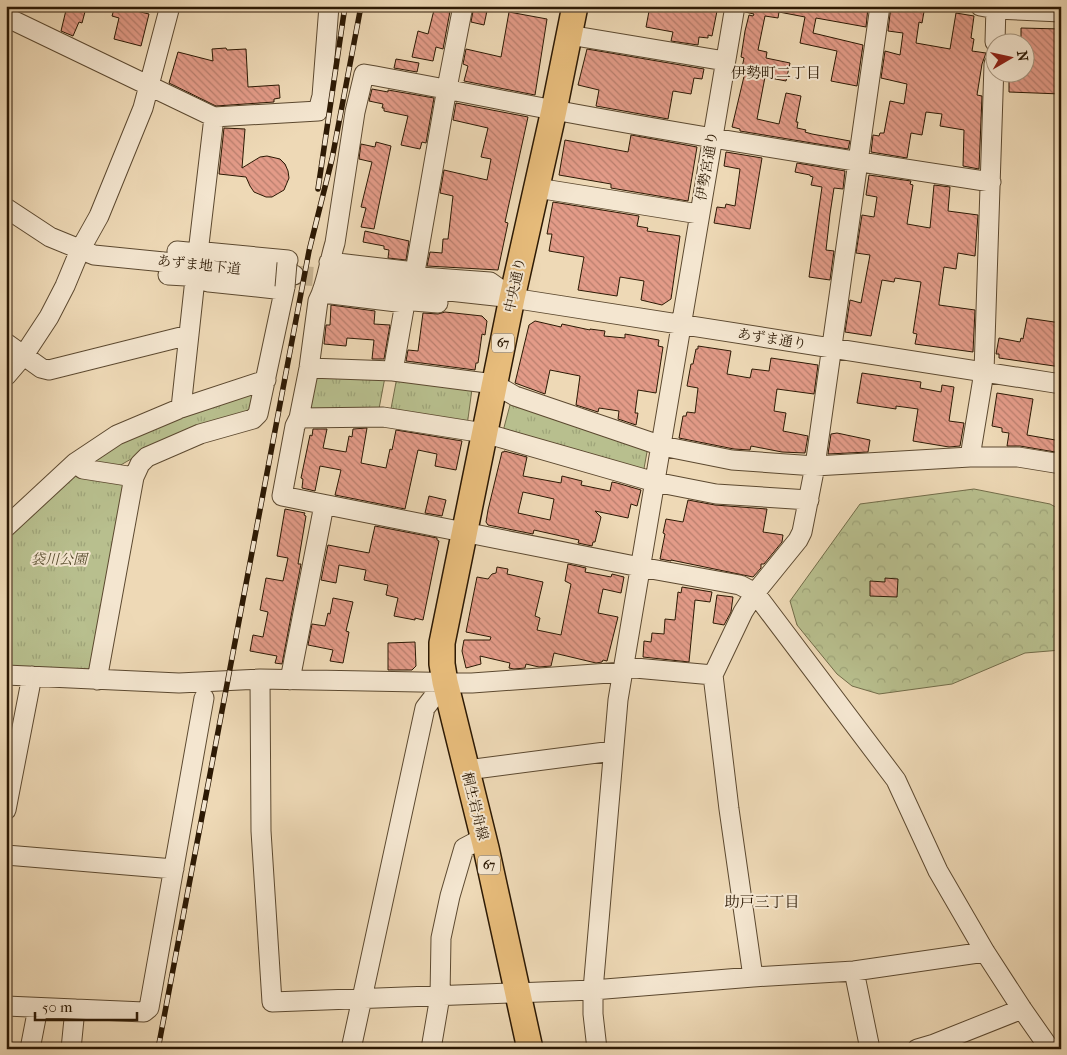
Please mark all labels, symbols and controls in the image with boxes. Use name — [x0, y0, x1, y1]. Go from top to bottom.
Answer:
north arrow — [984, 32, 1034, 82]
text: N — [1013, 49, 1032, 63]
district label: 伊勢町二丁目 — [731, 64, 821, 82]
street label: 伊勢宮通り — [693, 130, 721, 202]
street label: あずま地下道 — [156, 252, 242, 278]
street label: 中央通り — [501, 256, 529, 314]
street label: あずま通り — [736, 325, 808, 353]
road number: 67 — [492, 333, 514, 352]
park label: 袋川公園 — [31, 551, 89, 568]
street label: 桐生岩舟線 — [458, 770, 492, 842]
road number: 67 — [478, 856, 500, 874]
district label: 助戸三丁目 — [724, 893, 800, 911]
scale bar — [35, 990, 138, 1022]
text: 50 m — [42, 998, 73, 1016]

